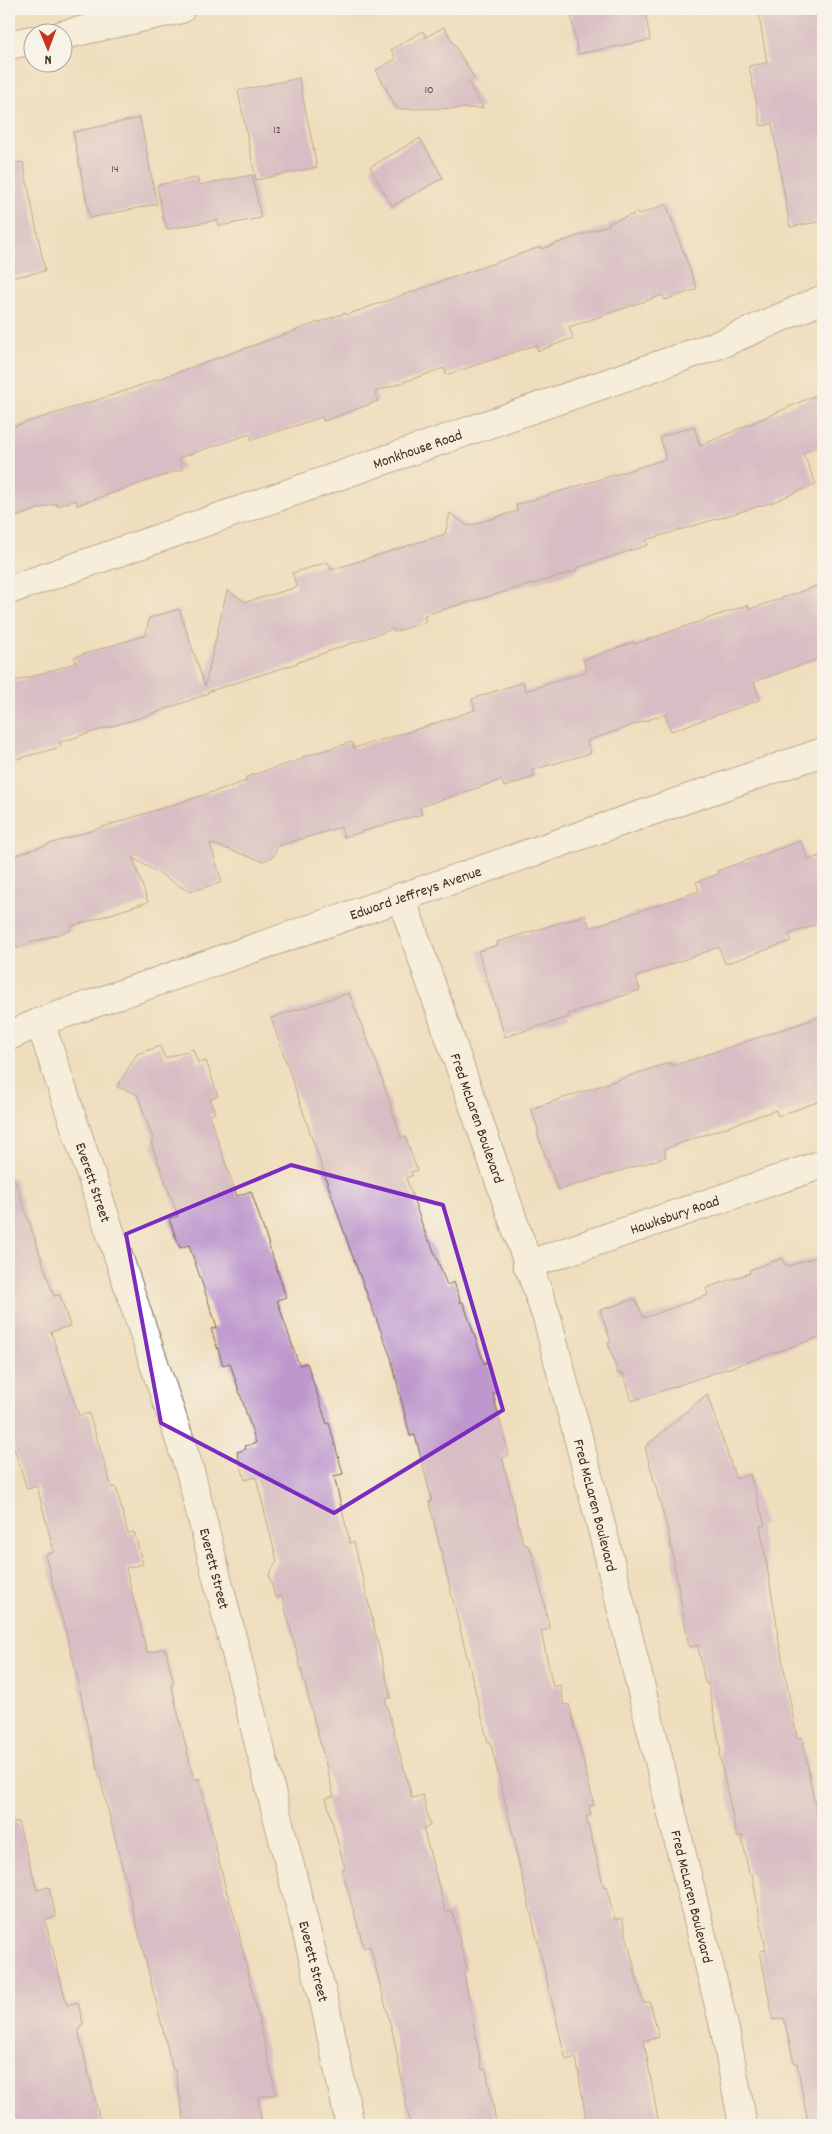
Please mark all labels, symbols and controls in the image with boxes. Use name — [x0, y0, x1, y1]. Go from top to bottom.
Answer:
north arrow — [22, 22, 72, 72]
text: N — [44, 49, 52, 69]
house number: 10 — [424, 82, 434, 99]
house number: 12 — [273, 122, 281, 139]
house number: 14 — [111, 161, 119, 178]
street label: Monkhouse Road — [370, 425, 465, 476]
street label: Edward Jeffreys Avenue — [347, 861, 485, 927]
street label: Fred McLaren Boulevard — [443, 1051, 509, 1187]
street label: Everett Street — [68, 1140, 115, 1226]
street label: Hawksbury Road — [628, 1191, 723, 1242]
street label: Fred McLaren Boulevard — [566, 1437, 621, 1574]
street label: Everett Street — [192, 1526, 234, 1612]
street label: Fred McLaren Boulevard — [663, 1828, 717, 1966]
street label: Everett Street — [291, 1919, 333, 2005]

